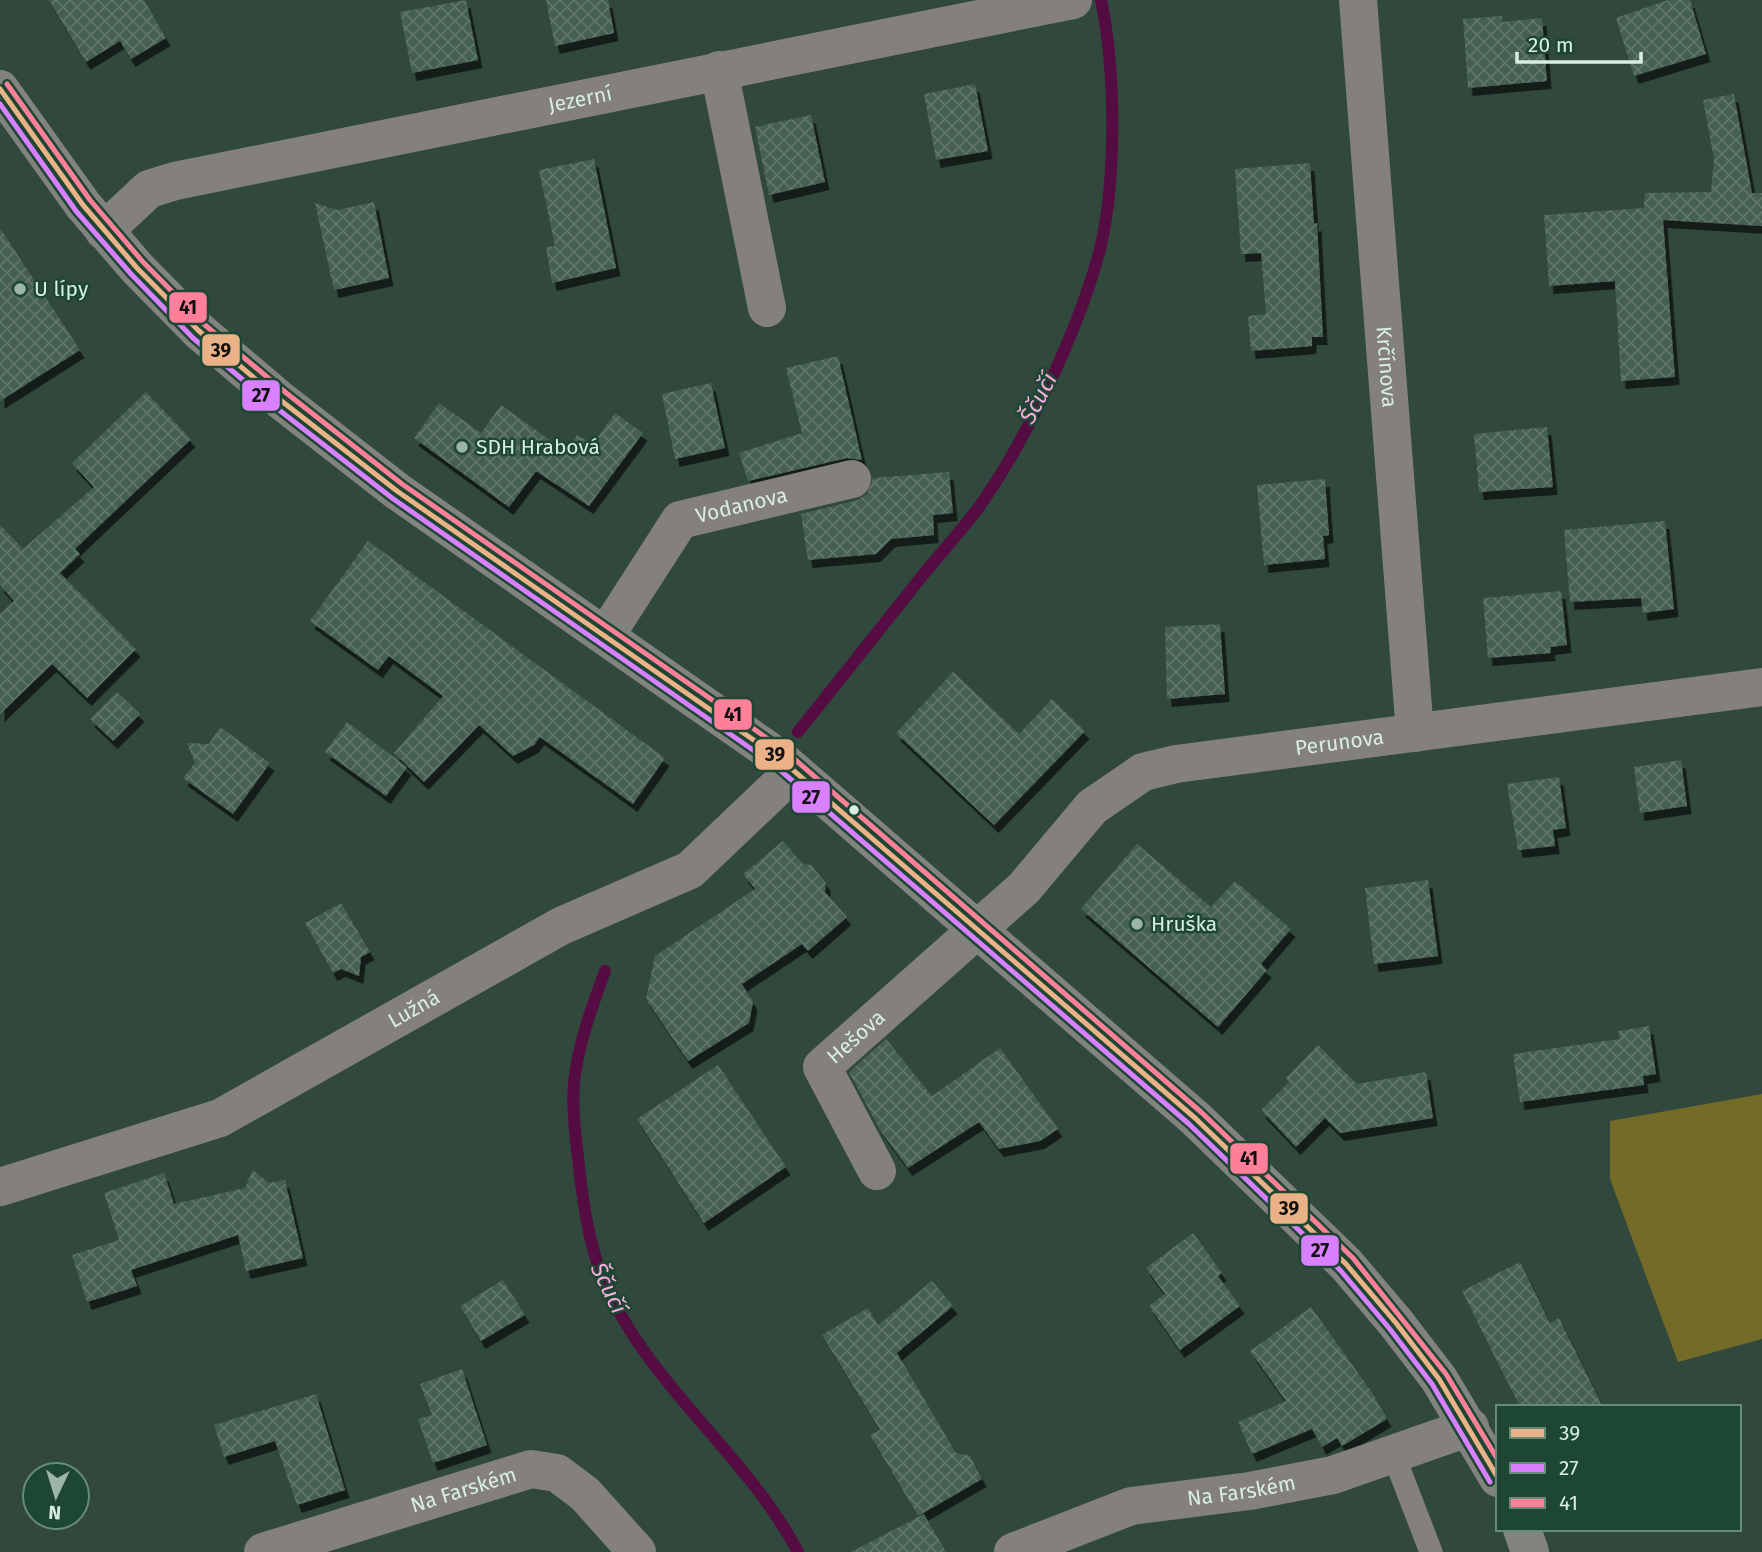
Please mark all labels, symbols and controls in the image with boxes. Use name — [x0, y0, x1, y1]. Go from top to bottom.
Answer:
scale bar — [1517, 21, 1641, 65]
text: 20 m — [1528, 32, 1574, 58]
street label: Jezerní — [546, 80, 614, 118]
place label: U lípy — [34, 276, 89, 302]
marker: U lípy — [12, 281, 28, 297]
line badge: 41 — [168, 291, 208, 324]
text: 41 — [179, 296, 197, 319]
street label: Krčínova — [1370, 325, 1403, 409]
line badge: 39 — [201, 333, 241, 367]
text: 39 — [210, 339, 232, 362]
water label: Ščučí — [1012, 366, 1064, 429]
line badge: 27 — [241, 379, 281, 412]
text: 27 — [252, 384, 270, 407]
place label: SDH Hrabová — [476, 434, 600, 460]
marker: SDH Hrabová — [454, 439, 470, 455]
street label: Vodanova — [693, 482, 790, 529]
line badge: 41 — [713, 698, 753, 731]
text: 41 — [724, 703, 742, 726]
street label: Perunova — [1294, 724, 1385, 761]
line badge: 39 — [754, 738, 795, 771]
text: 39 — [764, 743, 786, 766]
line badge: 27 — [791, 780, 831, 814]
text: 27 — [802, 786, 820, 809]
unlabelled marker — [847, 803, 861, 817]
place label: Hruška — [1151, 911, 1217, 937]
marker: Hruška — [1129, 916, 1145, 932]
street label: Lužná — [383, 984, 444, 1034]
street label: Hešova — [821, 1004, 890, 1070]
line badge: 41 — [1229, 1142, 1269, 1175]
text: 41 — [1240, 1147, 1258, 1170]
line badge: 39 — [1269, 1192, 1309, 1225]
text: 39 — [1278, 1197, 1300, 1220]
line badge: 27 — [1300, 1234, 1340, 1267]
text: 27 — [1311, 1239, 1329, 1262]
water label: Ščučí — [584, 1256, 635, 1320]
legend — [1496, 1405, 1741, 1531]
text: 39 — [1559, 1420, 1580, 1446]
text: 27 — [1559, 1455, 1579, 1481]
north arrow — [21, 1461, 91, 1531]
street label: Na Farském — [407, 1461, 520, 1518]
street label: Na Farském — [1186, 1469, 1298, 1512]
text: 41 — [1559, 1490, 1578, 1516]
text: N — [48, 1501, 62, 1524]

